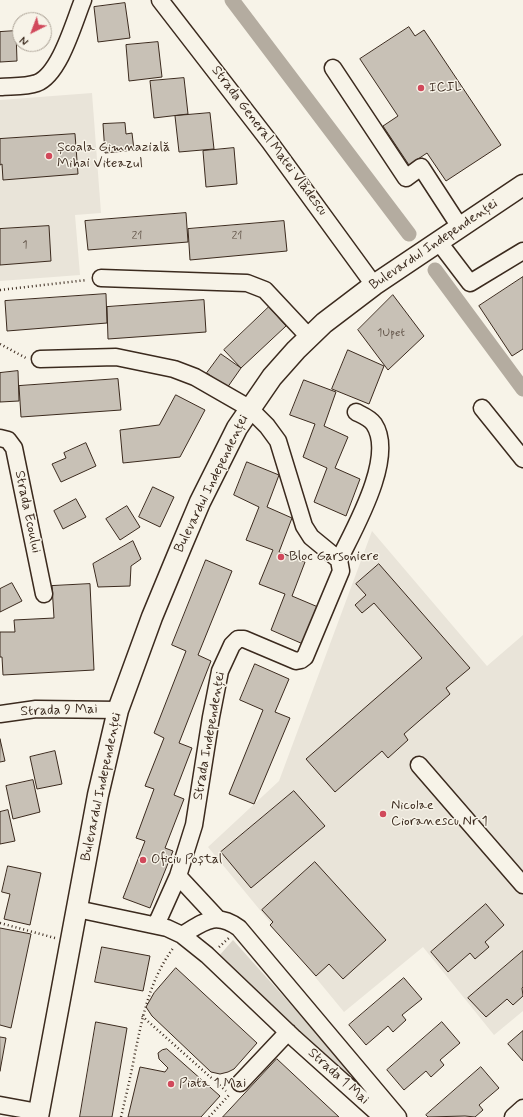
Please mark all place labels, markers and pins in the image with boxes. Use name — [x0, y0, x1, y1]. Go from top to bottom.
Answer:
place label: ICIL — [429, 80, 462, 96]
marker: ICIL — [416, 83, 426, 93]
place label: Școala Gimnazială Mihai Viteazul — [57, 140, 170, 172]
marker: Școala Gimnazială Mihai Viteazul — [44, 151, 54, 161]
place label: Bloc Garsoniere — [289, 549, 379, 565]
marker: Bloc Garsoniere — [276, 552, 286, 562]
place label: Nicolae Cioranescu Nr 1 — [391, 798, 488, 830]
marker: Nicolae Cioranescu Nr 1 — [378, 809, 388, 819]
place label: Oficiu Poștal — [151, 852, 222, 868]
marker: Oficiu Poștal — [138, 855, 148, 865]
place label: Piata 1 Mai — [179, 1076, 246, 1092]
marker: Piata 1 Mai — [166, 1079, 176, 1089]

